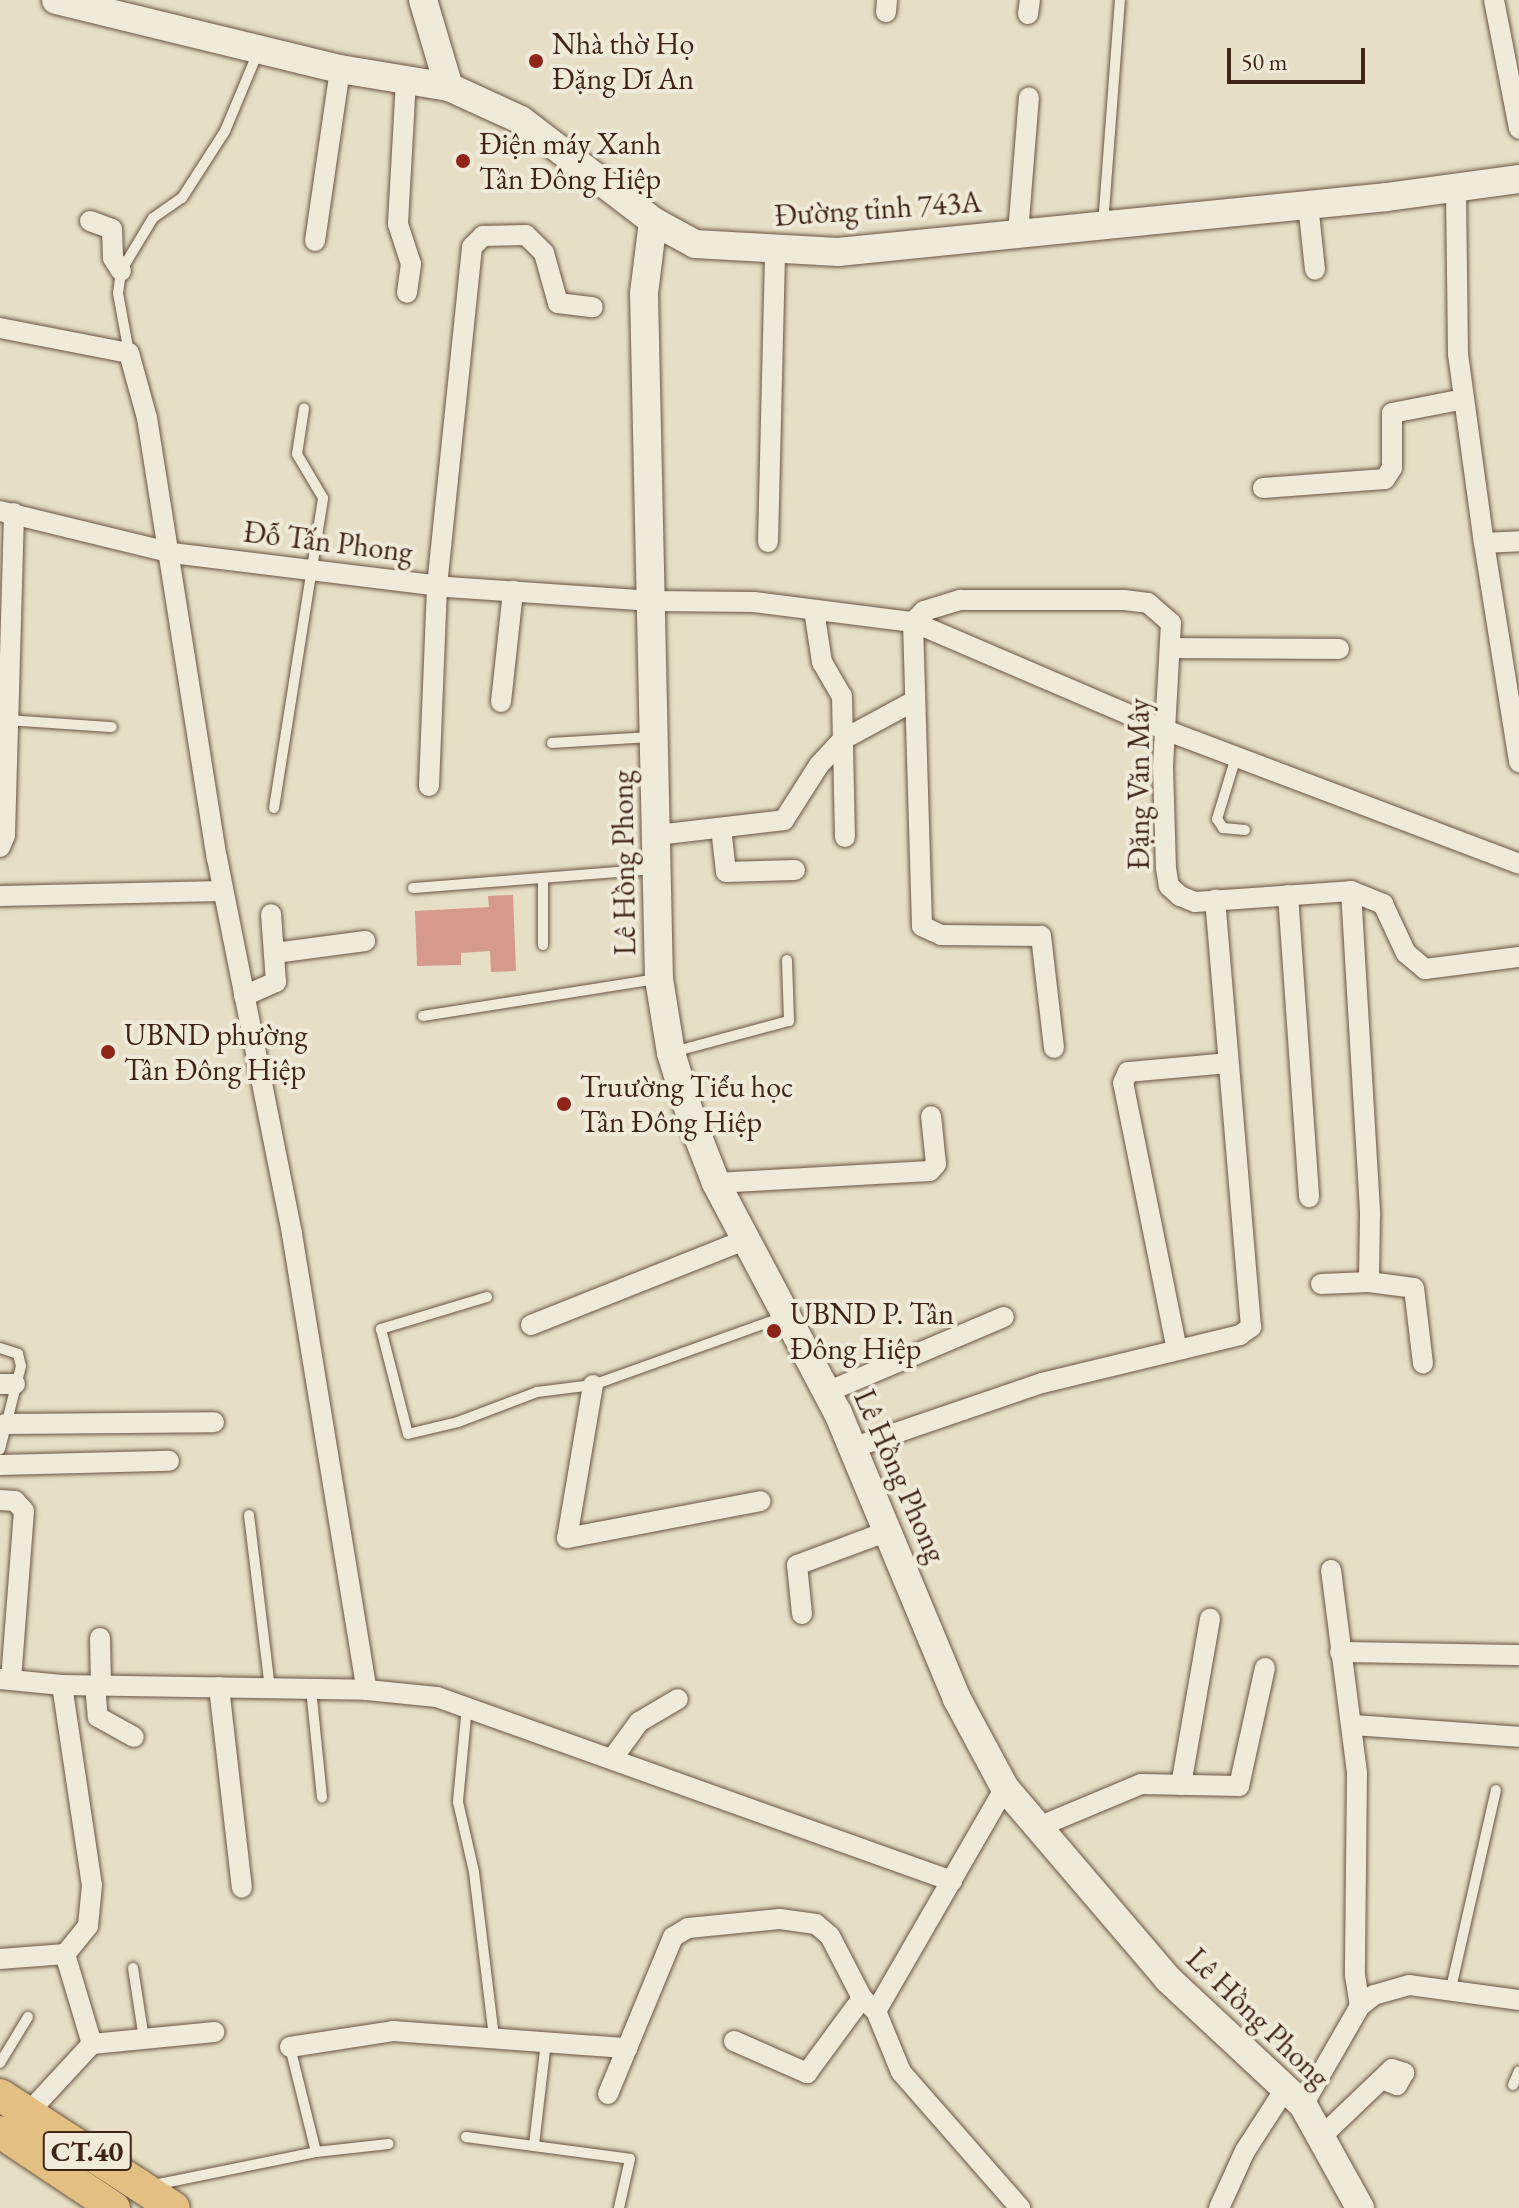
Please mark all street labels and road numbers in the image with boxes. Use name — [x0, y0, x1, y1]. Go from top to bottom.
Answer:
street label: Đường tỉnh 743A — [773, 184, 983, 234]
street label: Đỗ Tấn Phong — [241, 514, 415, 570]
street label: Đặng Văn Mây — [1121, 698, 1157, 870]
street label: Lê Hồng Phong — [604, 770, 644, 956]
street label: Lê Hồng Phong — [846, 1384, 954, 1568]
street label: Lê Hồng Phong — [1179, 1941, 1337, 2095]
road number: CT.40 — [41, 2127, 133, 2175]

